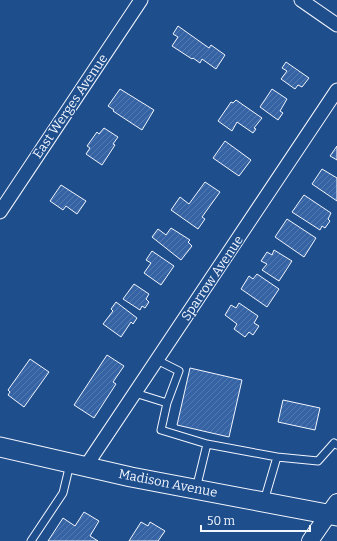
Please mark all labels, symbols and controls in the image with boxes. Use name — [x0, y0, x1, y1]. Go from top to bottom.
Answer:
street label: East Werges Avenue — [30, 51, 110, 161]
street label: Sparrow Avenue — [178, 233, 246, 323]
street label: Madison Avenue — [117, 466, 219, 500]
scale bar — [201, 507, 310, 533]
text: 50 m — [207, 514, 236, 528]

